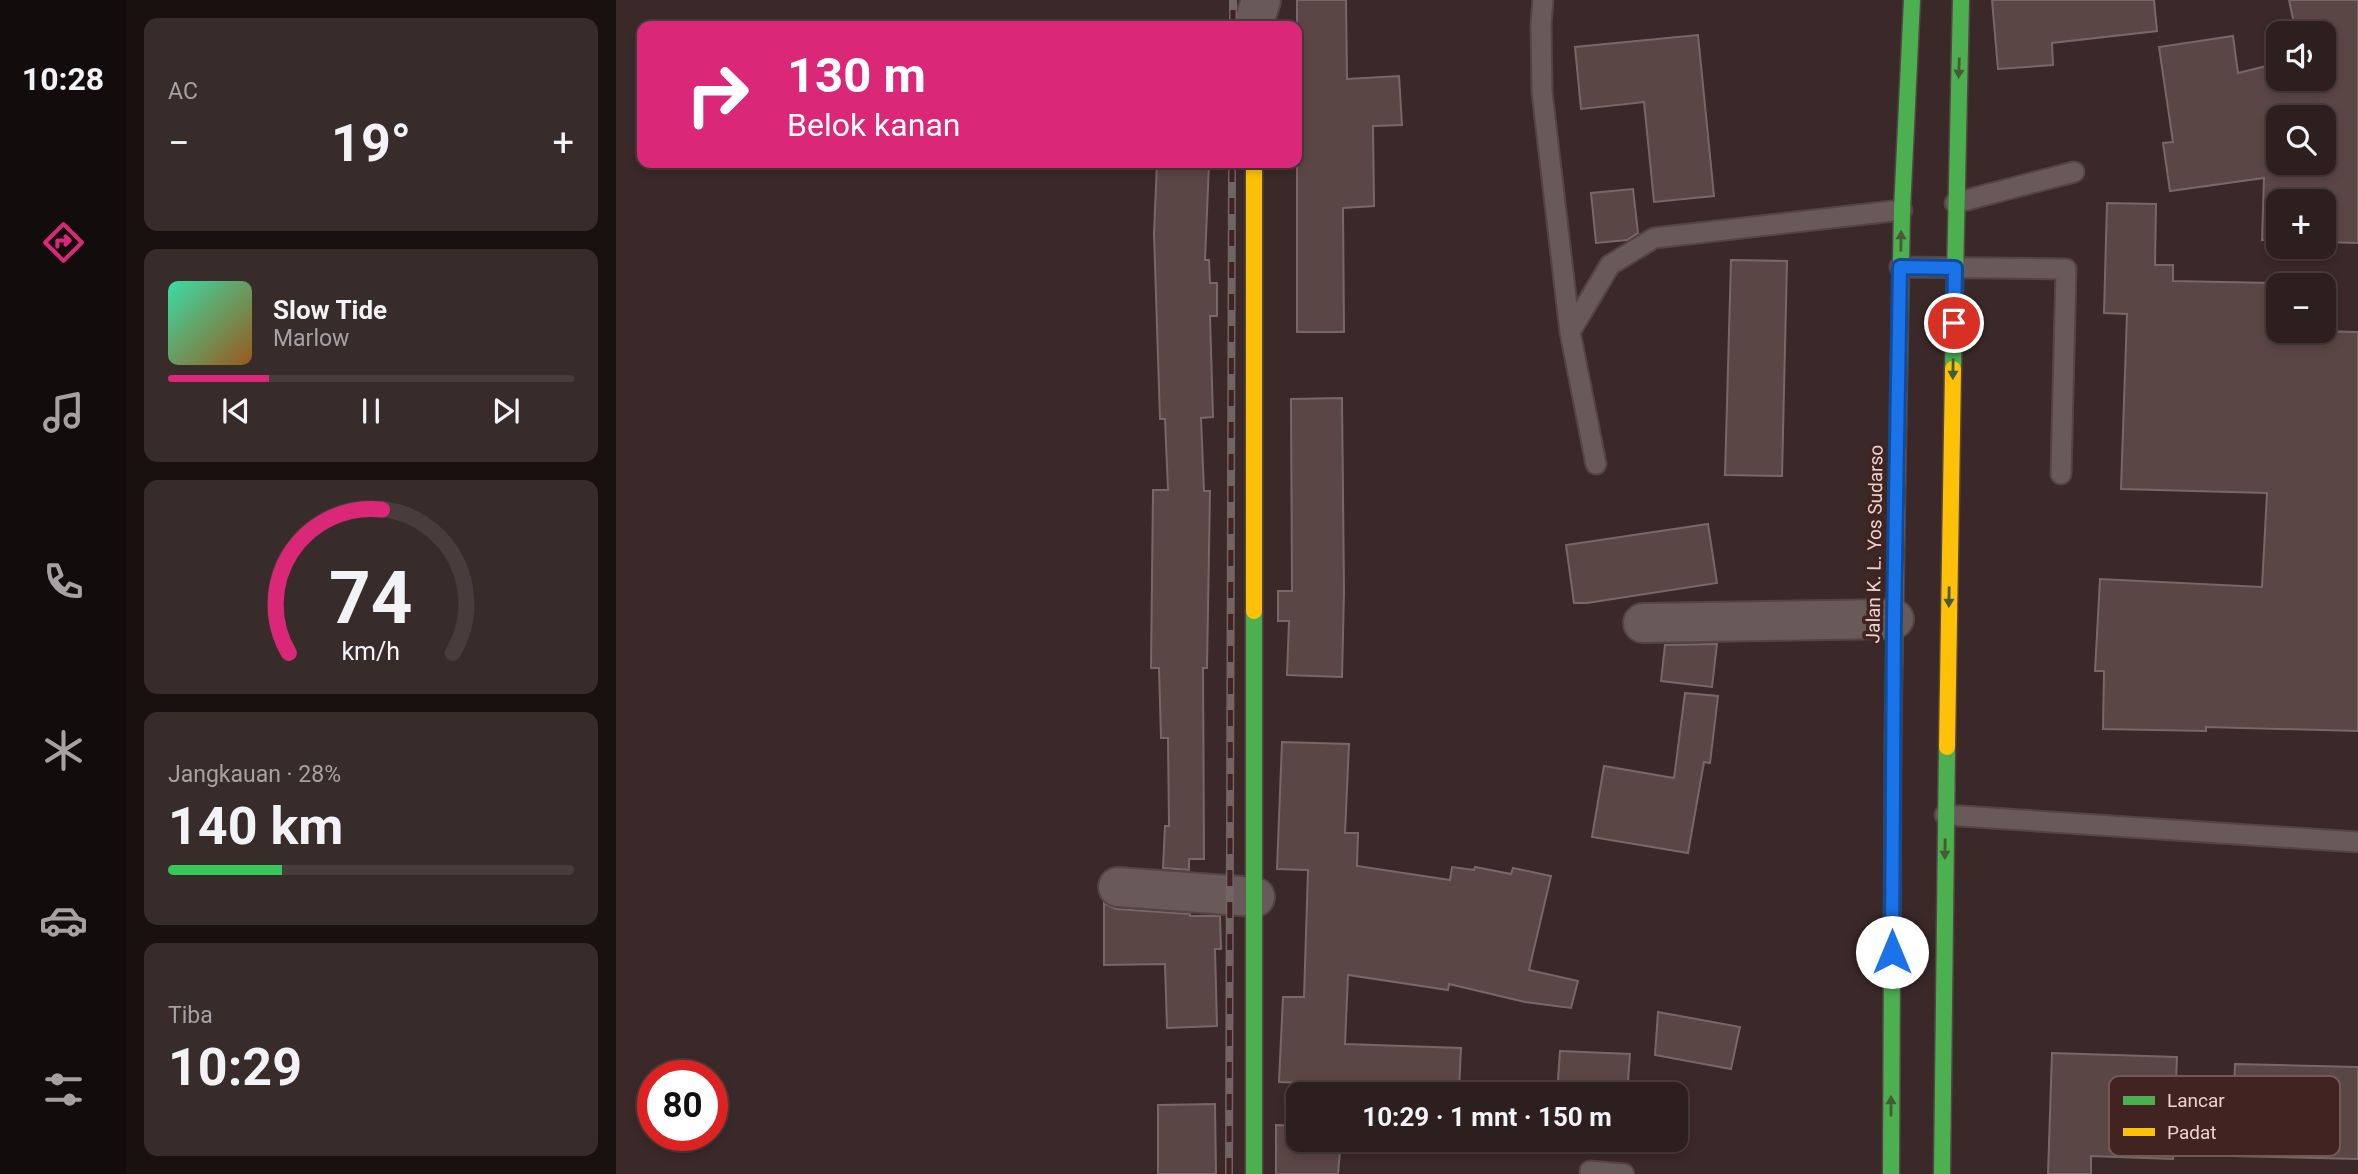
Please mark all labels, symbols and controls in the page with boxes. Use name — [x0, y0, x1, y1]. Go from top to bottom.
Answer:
map controls — [2266, 21, 2336, 343]
button: sound — [2266, 21, 2336, 91]
text: 130 m — [787, 47, 926, 104]
icon: right — [672, 49, 763, 140]
one-way arrow — [1953, 57, 1965, 79]
text: 10:28 — [22, 60, 104, 98]
text: AC — [168, 78, 198, 105]
button: search — [2266, 105, 2336, 175]
text: Belok kanan — [787, 106, 960, 144]
text: 19° — [331, 113, 411, 174]
text: − — [168, 121, 190, 165]
text: + — [552, 121, 574, 165]
button: + — [2266, 189, 2336, 259]
icon: directions — [39, 218, 88, 267]
one-way arrow — [1895, 230, 1907, 252]
button: − — [2266, 273, 2336, 343]
pin — [1924, 293, 1984, 353]
text: Slow Tide — [273, 295, 387, 325]
icon: arrive — [1935, 304, 1973, 342]
text: Marlow — [273, 325, 349, 352]
one-way arrow — [1947, 358, 1959, 380]
icon: music — [39, 388, 88, 437]
icon: previous — [217, 392, 255, 430]
icon: pause — [352, 392, 390, 430]
icon: next — [487, 392, 525, 430]
street label: Jalan K. L. Yos Sudarso — [1861, 445, 1888, 644]
text: 74 — [329, 555, 413, 641]
icon: phone — [39, 557, 88, 606]
one-way arrow — [1943, 586, 1955, 608]
text: km/h — [342, 637, 400, 666]
icon: climate — [39, 726, 88, 775]
text: Jangkauan · 28% — [168, 761, 341, 788]
text: 140 km — [168, 796, 343, 857]
one-way arrow — [1939, 838, 1951, 860]
icon: car — [39, 896, 88, 945]
position arrow — [1855, 915, 1929, 989]
text: Tiba — [168, 1002, 213, 1029]
text: 10:29 — [168, 1037, 302, 1098]
speed limit sign: 80 — [637, 1060, 728, 1151]
icon: filters — [39, 1065, 88, 1114]
legend — [2109, 1076, 2340, 1156]
text: Lancar — [2167, 1089, 2225, 1112]
one-way arrow — [1885, 1095, 1897, 1117]
text: 10:29 · 1 mnt · 150 m — [1362, 1102, 1612, 1132]
text: Padat — [2167, 1121, 2217, 1144]

